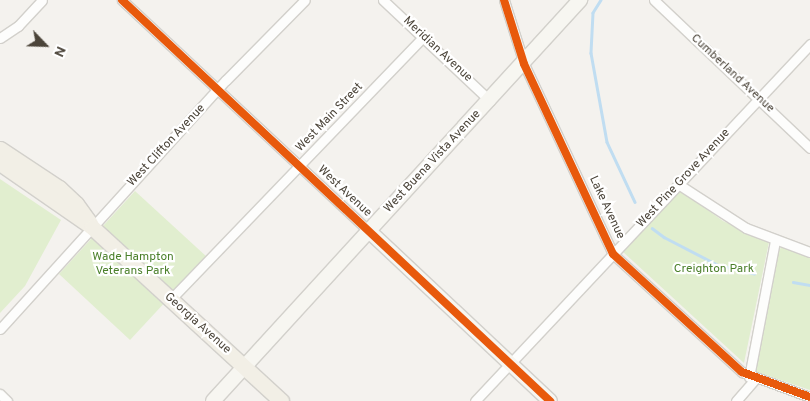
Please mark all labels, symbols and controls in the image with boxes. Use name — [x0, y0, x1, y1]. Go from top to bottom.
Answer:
street label: Meridian Avenue — [399, 14, 475, 86]
north arrow — [20, 20, 70, 70]
street label: Cumberland Avenue — [687, 32, 777, 116]
text: N — [49, 43, 69, 59]
street label: West Main Street — [293, 81, 367, 155]
street label: West Clifton Avenue — [125, 102, 209, 190]
street label: West Buena Vista Avenue — [381, 107, 485, 217]
street label: West Pine Grove Avenue — [634, 126, 734, 232]
street label: West Avenue — [314, 163, 374, 221]
street label: Lake Avenue — [585, 174, 627, 242]
park label: Wade Hampton Veterans Park — [92, 251, 174, 279]
park label: Creighton Park — [674, 263, 754, 277]
street label: Georgia Avenue — [161, 290, 233, 358]

